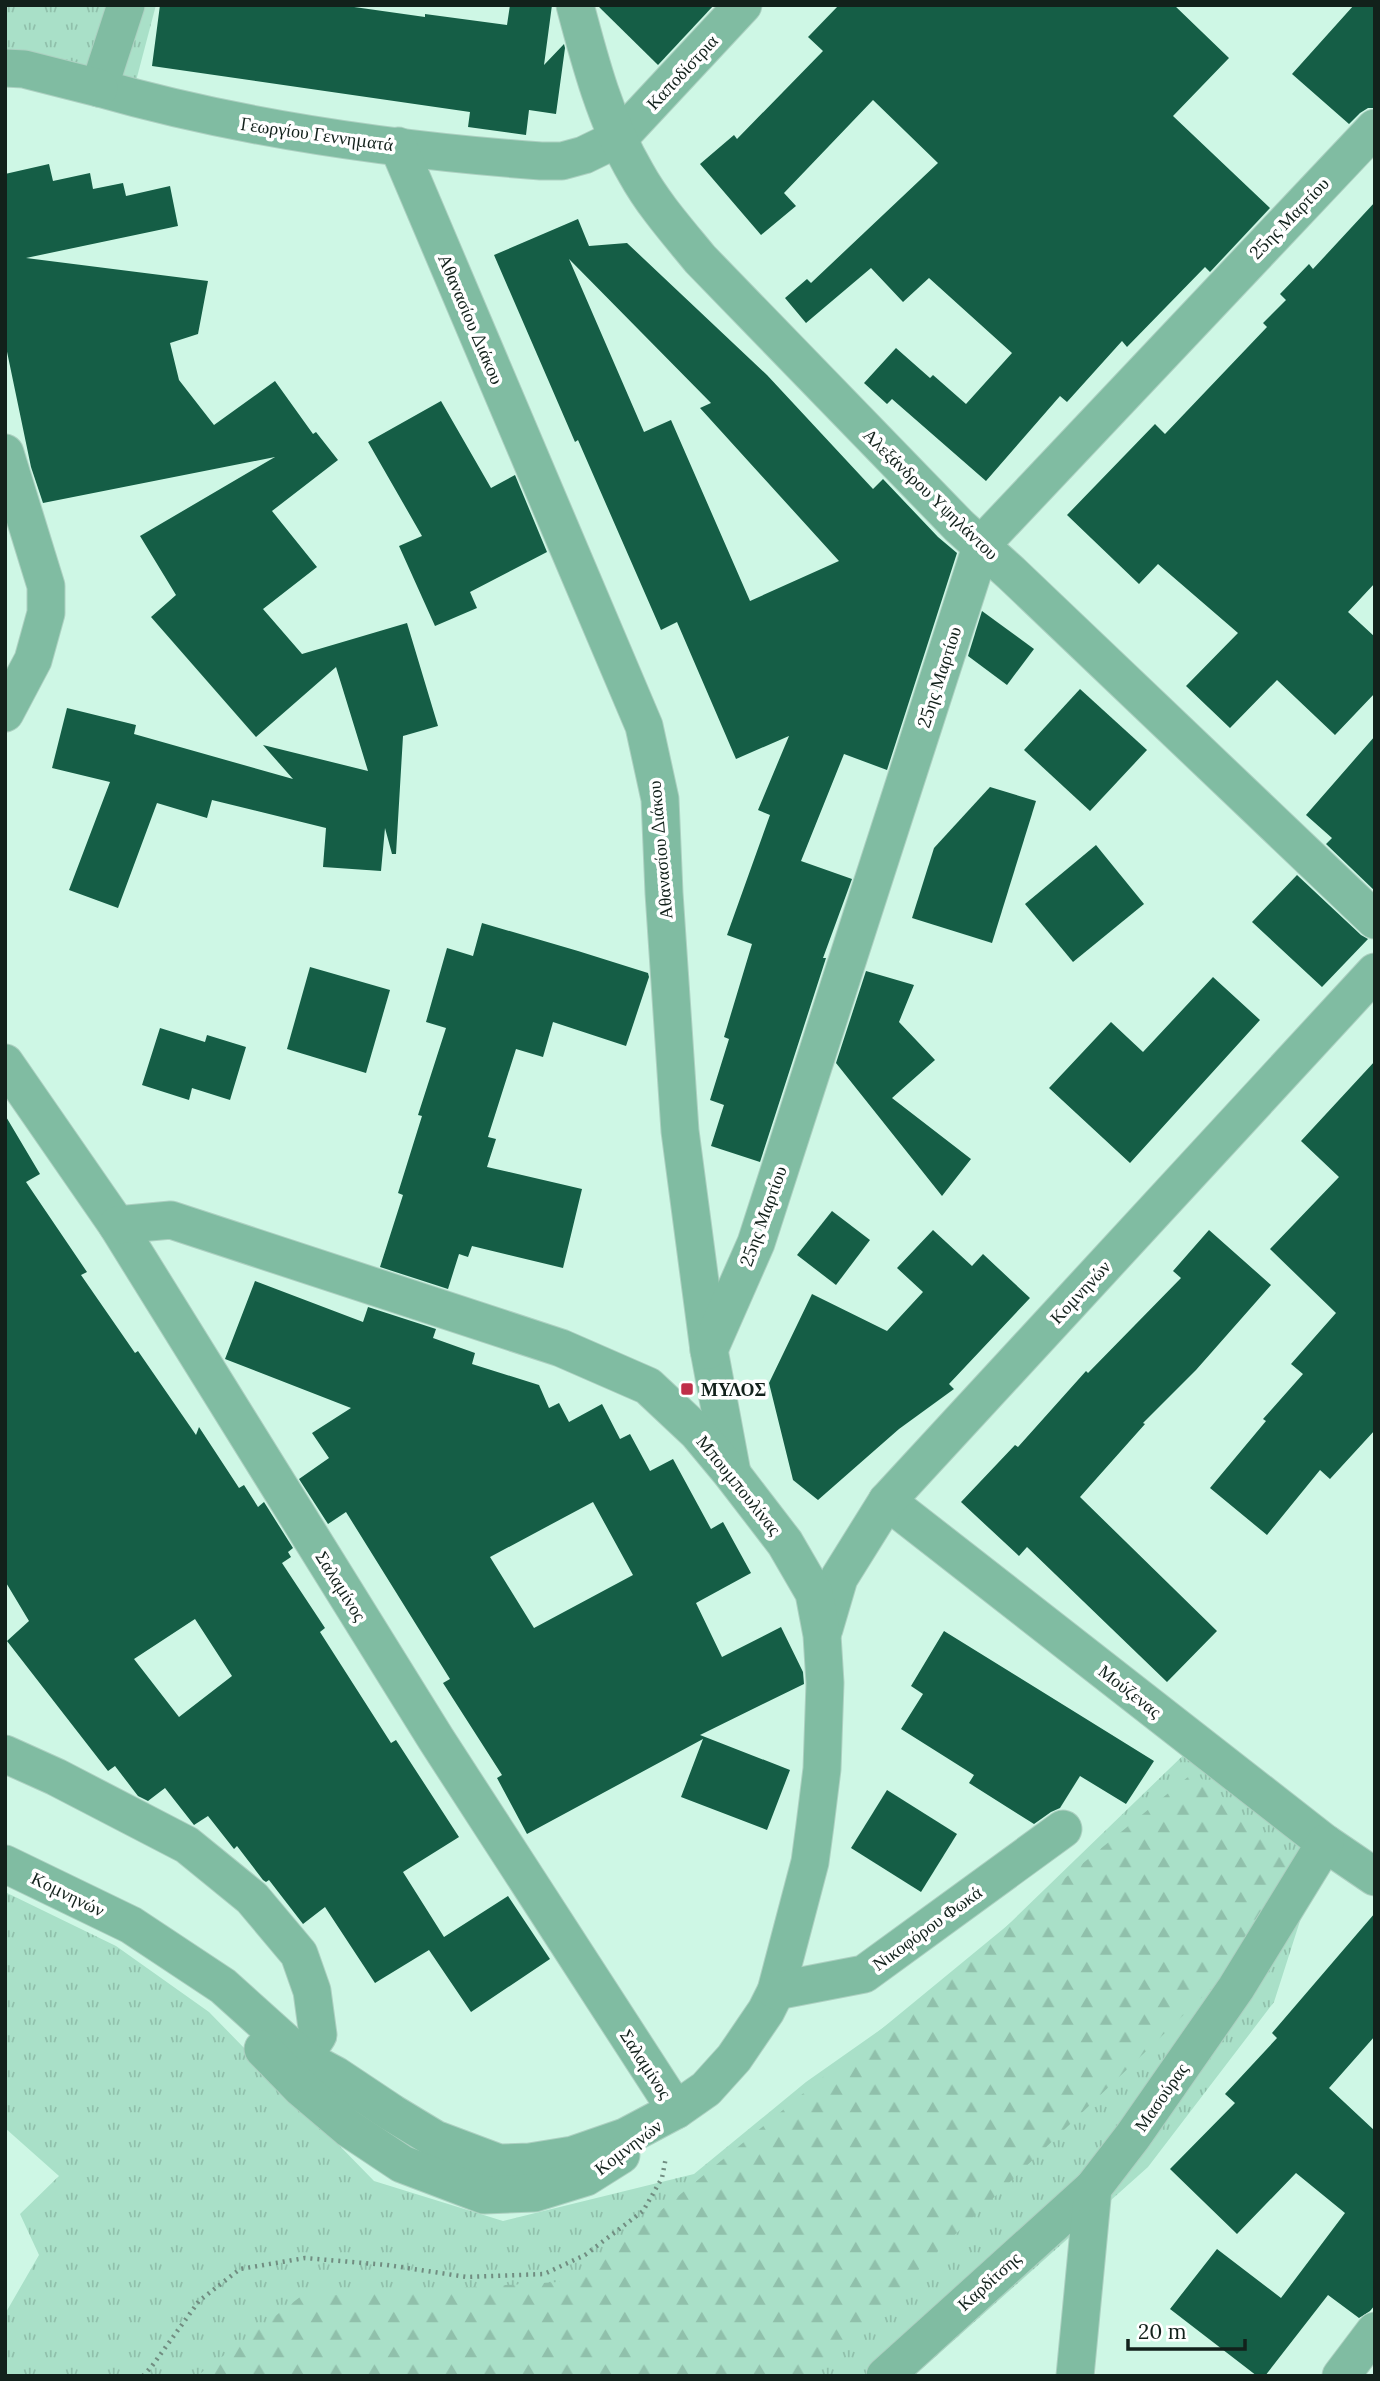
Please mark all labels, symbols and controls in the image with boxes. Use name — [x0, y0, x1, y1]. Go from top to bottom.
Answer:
street label: Καποδίστρια — [641, 29, 723, 114]
street label: Γεωργίου Γεννηματά — [239, 112, 395, 156]
street label: 25ης Μαρτίου — [1244, 172, 1334, 264]
street label: Αθανασίου Διάκου — [433, 250, 509, 388]
street label: Αλεξάνδρου Υψηλάντου — [858, 423, 1004, 565]
street label: 25ης Μαρτίου — [912, 623, 966, 731]
street label: Αθανασίου Διάκου — [642, 780, 678, 920]
street label: 25ης Μαρτίου — [734, 1163, 792, 1269]
street label: Κομνηνών — [1045, 1255, 1115, 1329]
place label: ΜΥΛΟΣ — [701, 1378, 766, 1401]
marker: ΜΥΛΟΣ — [679, 1381, 695, 1397]
street label: Μπουμπουλίνας — [692, 1430, 786, 1540]
street label: Σαλαμίνος — [311, 1547, 371, 1625]
street label: Μούζενας — [1094, 1659, 1166, 1723]
street label: Κομνηνών — [28, 1866, 108, 1922]
street label: Νικοφόρου Φωκά — [868, 1880, 987, 1975]
street label: Σαλαμίνος — [615, 2025, 677, 2103]
street label: Μασούρας — [1129, 2058, 1193, 2136]
street label: Κομνηνών — [590, 2114, 666, 2180]
street label: Καρδίτσης — [952, 2247, 1026, 2315]
scale bar — [1128, 2308, 1245, 2352]
text: 20 m — [1138, 2318, 1187, 2345]

